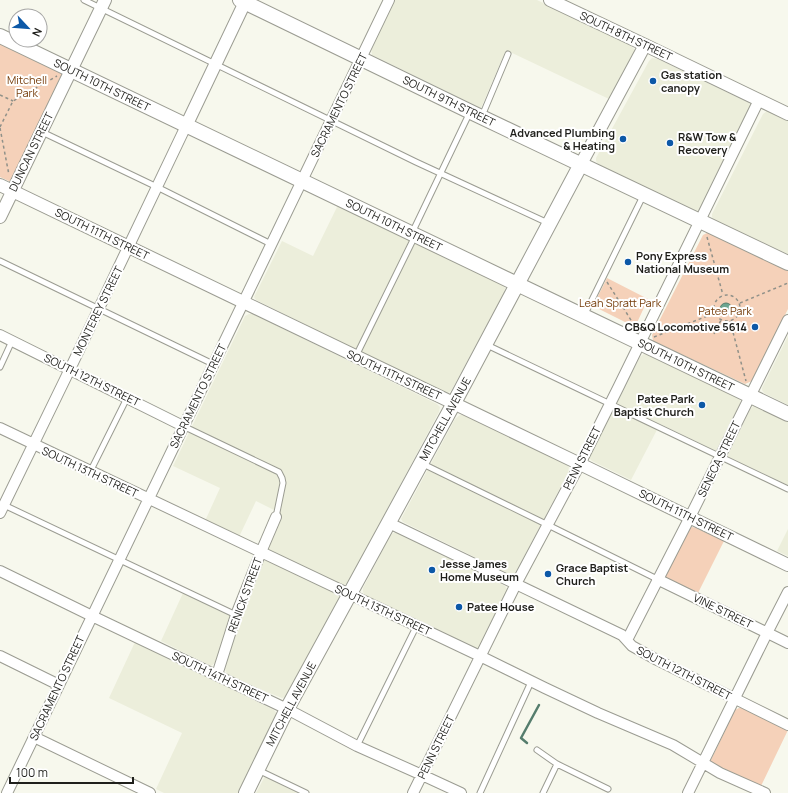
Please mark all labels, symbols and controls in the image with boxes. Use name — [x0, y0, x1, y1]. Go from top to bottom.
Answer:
street label: SOUTH 8TH STREET — [577, 7, 675, 64]
north arrow — [8, 8, 48, 48]
text: N — [29, 26, 46, 40]
street label: SACRAMENTO STREET — [307, 50, 371, 160]
street label: SOUTH 10TH STREET — [52, 55, 153, 115]
place label: Gas station canopy — [661, 67, 722, 95]
park label: Mitchell Park — [7, 72, 47, 100]
street label: SOUTH 9TH STREET — [400, 72, 498, 130]
marker: Gas station canopy — [648, 76, 658, 86]
street label: DUNCAN STREET — [5, 109, 56, 194]
place label: Advanced Plumbing & Heating — [510, 125, 615, 153]
place label: R&W Tow & Recovery — [678, 129, 737, 157]
marker: Advanced Plumbing & Heating — [618, 134, 628, 144]
marker: R&W Tow & Recovery — [665, 138, 675, 148]
street label: SOUTH 10TH STREET — [344, 195, 445, 255]
street label: SOUTH 11TH STREET — [53, 204, 152, 263]
place label: Pony Express National Museum — [636, 248, 729, 276]
marker: Pony Express National Museum — [623, 257, 633, 267]
street label: MONTEREY STREET — [69, 263, 126, 358]
park label: Leah Spratt Park — [579, 295, 662, 310]
park label: Patee Park — [698, 303, 752, 318]
place label: CB&Q Locomotive 5614 — [625, 319, 747, 334]
marker: CB&Q Locomotive 5614 — [750, 322, 760, 332]
street label: SOUTH 10TH STREET — [636, 335, 737, 395]
street label: SACRAMENTO STREET — [166, 341, 230, 451]
street label: SOUTH 11TH STREET — [344, 346, 444, 403]
street label: SOUTH 12TH STREET — [42, 350, 143, 409]
street label: MITCHELL AVENUE — [415, 374, 474, 463]
place label: Patee Park Baptist Church — [614, 391, 695, 419]
marker: Patee Park Baptist Church — [697, 400, 707, 410]
street label: SENECA STREET — [694, 418, 744, 499]
street label: PENN STREET — [559, 423, 604, 492]
street label: SOUTH 13TH STREET — [40, 443, 141, 501]
street label: SOUTH 11TH STREET — [637, 485, 736, 544]
street label: RENICK STREET — [224, 555, 265, 635]
place label: Jesse James Home Museum — [440, 556, 519, 584]
place label: Grace Baptist Church — [556, 560, 628, 588]
marker: Jesse James Home Museum — [427, 565, 437, 575]
marker: Grace Baptist Church — [543, 569, 553, 579]
street label: SOUTH 13TH STREET — [333, 581, 434, 639]
street label: VINE STREET — [691, 590, 756, 632]
place label: Patee House — [467, 599, 535, 614]
marker: Patee House — [454, 602, 464, 612]
street label: SACRAMENTO STREET — [26, 632, 88, 743]
street label: SOUTH 12TH STREET — [634, 642, 735, 703]
street label: SOUTH 14TH STREET — [170, 648, 271, 706]
street label: MITCHELL AVENUE — [262, 659, 319, 749]
street label: PENN STREET — [414, 712, 458, 781]
scale bar — [10, 759, 133, 785]
text: 100 m — [16, 764, 48, 781]

